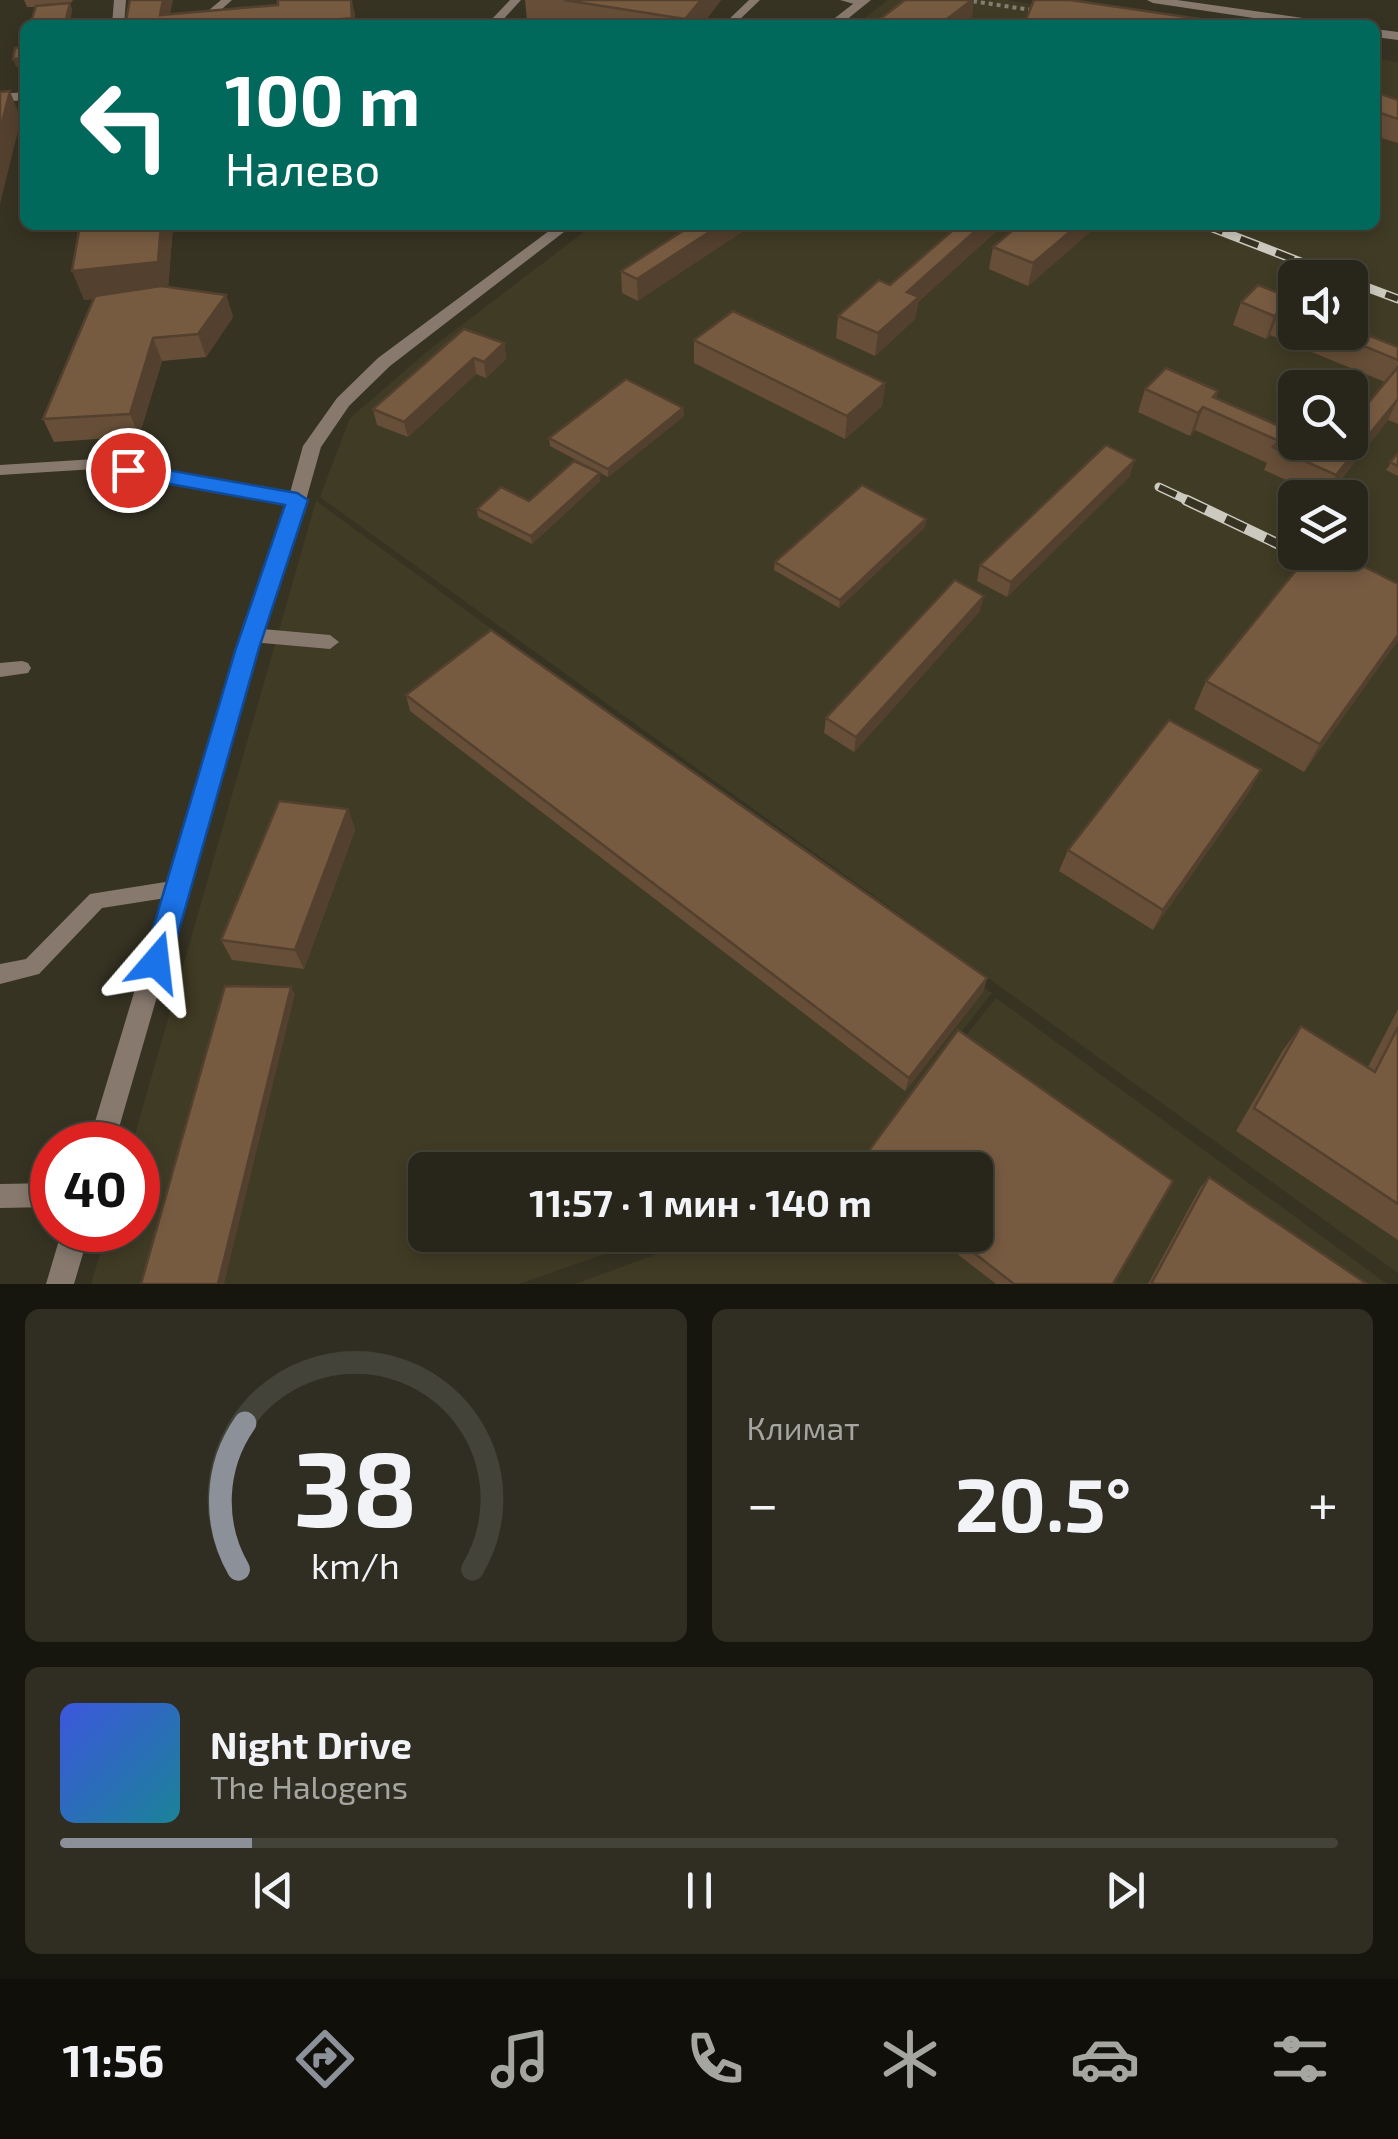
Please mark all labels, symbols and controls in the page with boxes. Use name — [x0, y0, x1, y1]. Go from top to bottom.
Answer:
text: 100 m — [225, 56, 420, 140]
icon: left — [60, 60, 190, 190]
text: Налево — [225, 141, 380, 195]
map controls — [1278, 260, 1368, 570]
button: sound — [1278, 260, 1368, 350]
button: search — [1278, 370, 1368, 460]
pin — [86, 428, 171, 513]
icon: arrive — [101, 443, 156, 498]
button: layers — [1278, 480, 1368, 570]
position arrow — [104, 910, 208, 1014]
speed limit sign: 40 — [30, 1122, 160, 1252]
text: 11:57 · 1 мин · 140 m — [529, 1179, 872, 1225]
text: Климат — [747, 1408, 860, 1446]
text: 38 — [294, 1423, 418, 1548]
text: 20.5° — [955, 1457, 1131, 1547]
text: − — [747, 1469, 779, 1535]
text: + — [1308, 1469, 1338, 1535]
text: km/h — [311, 1543, 400, 1586]
text: Night Drive — [210, 1721, 412, 1767]
text: The Halogens — [210, 1767, 408, 1805]
icon: previous — [246, 1863, 301, 1918]
icon: pause — [672, 1863, 727, 1918]
icon: next — [1098, 1863, 1153, 1918]
icon: directions — [290, 2024, 360, 2094]
icon: music — [485, 2024, 555, 2094]
icon: phone — [680, 2024, 750, 2094]
icon: climate — [875, 2024, 945, 2094]
icon: car — [1070, 2024, 1140, 2094]
icon: filters — [1265, 2024, 1335, 2094]
text: 11:56 — [63, 2032, 164, 2086]

